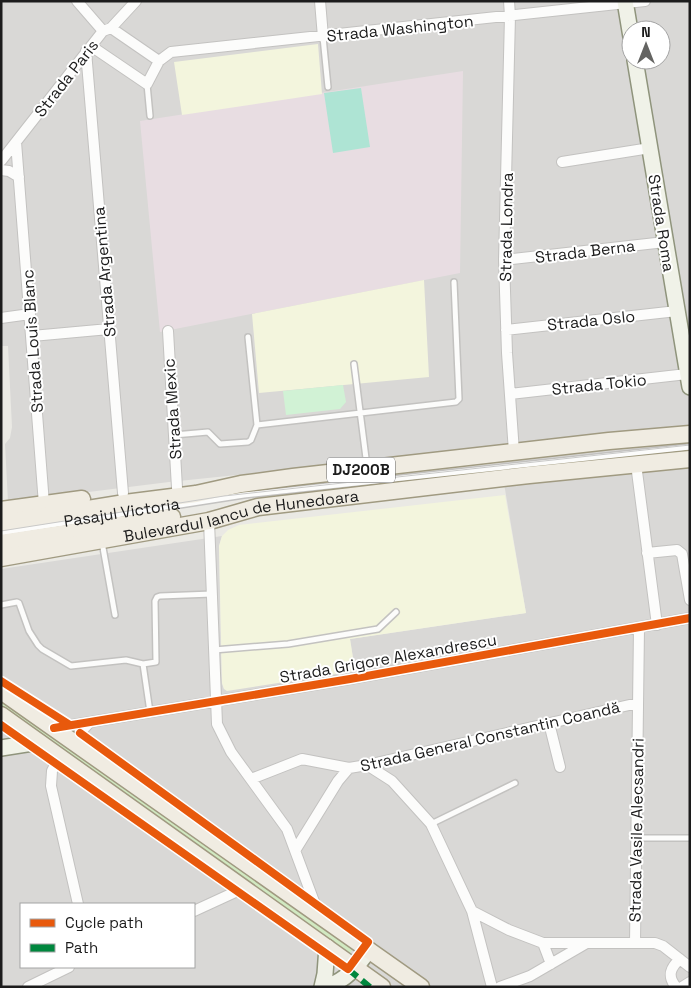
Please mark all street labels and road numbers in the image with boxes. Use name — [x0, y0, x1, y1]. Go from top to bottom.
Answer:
street label: Strada Washington — [326, 10, 474, 47]
street label: Strada Paris — [30, 35, 103, 121]
street label: Strada Londra — [495, 172, 518, 282]
street label: Strada Roma — [643, 173, 680, 273]
street label: Strada Argentina — [88, 206, 121, 338]
street label: Strada Berna — [534, 235, 636, 268]
street label: Strada Louis Blanc — [17, 269, 48, 413]
street label: Strada Oslo — [546, 305, 636, 336]
street label: Strada Mexic — [158, 358, 187, 460]
street label: Strada Tokio — [551, 369, 648, 400]
road number: DJ200B — [327, 458, 395, 482]
street label: Bulevardul Iancu de Hunedoara — [122, 485, 360, 547]
street label: Pasajul Victoria — [62, 493, 181, 532]
street label: Strada Grigore Alexandrescu — [278, 629, 498, 688]
street label: Strada General Constantin Coandă — [358, 696, 622, 777]
street label: Strada Vasile Alecsandri — [624, 738, 649, 922]

